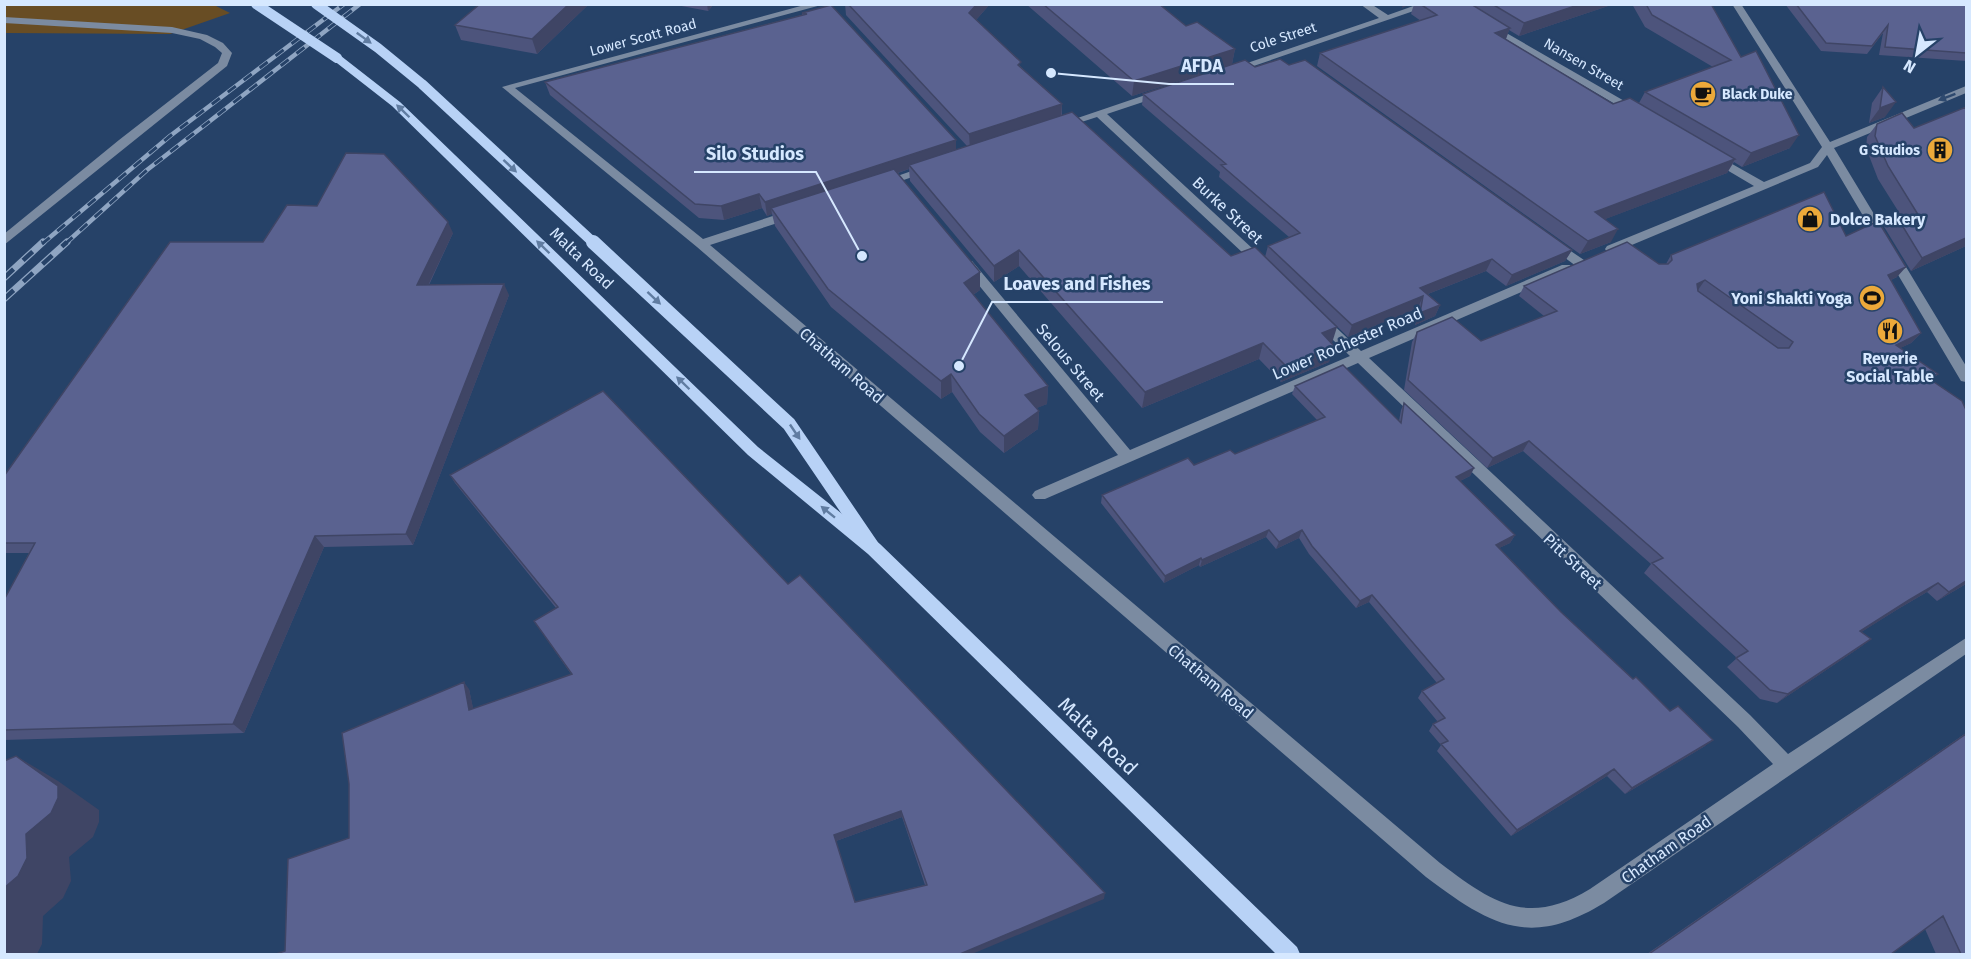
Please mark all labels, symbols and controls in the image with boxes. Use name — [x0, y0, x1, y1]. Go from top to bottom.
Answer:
street label: Lower Scott Road — [588, 15, 698, 60]
street label: Cole Street — [1248, 18, 1320, 56]
north arrow — [1887, 24, 1947, 84]
one-way arrow — [355, 32, 371, 44]
street label: Nansen Street — [1541, 35, 1628, 95]
callout: AFDA — [1169, 48, 1234, 84]
text: AFDA — [1180, 55, 1223, 77]
text: N — [1900, 56, 1919, 77]
cafe icon: Black Duke — [1688, 79, 1718, 109]
place label: Black Duke — [1722, 86, 1793, 103]
one-way arrow — [1938, 93, 1956, 102]
one-way arrow — [396, 104, 411, 118]
building icon: G Studios — [1925, 135, 1955, 165]
callout: Silo Studios — [694, 136, 816, 172]
place label: G Studios — [1859, 142, 1920, 159]
text: Silo Studios — [706, 143, 804, 165]
one-way arrow — [503, 159, 518, 173]
street label: Burke Street — [1188, 173, 1267, 248]
shop icon: Dolce Bakery — [1795, 204, 1825, 234]
place label: Dolce Bakery — [1830, 210, 1926, 229]
street label: Malta Road — [546, 223, 617, 293]
one-way arrow — [537, 240, 551, 254]
callout: Loaves and Fishes — [992, 266, 1163, 302]
text: Loaves and Fishes — [1003, 273, 1151, 295]
sports icon: Yoni Shakti Yoga — [1857, 283, 1887, 313]
place label: Yoni Shakti Yoga — [1730, 289, 1852, 308]
one-way arrow — [646, 291, 661, 305]
street label: Lower Rochester Road — [1269, 303, 1425, 384]
restaurant icon: Reverie Social Table — [1875, 316, 1905, 346]
street label: Selous Street — [1033, 320, 1109, 405]
street label: Chatham Road — [796, 324, 888, 407]
place label: Reverie Social Table — [1846, 349, 1934, 386]
one-way arrow — [676, 376, 690, 390]
one-way arrow — [789, 424, 801, 440]
one-way arrow — [821, 506, 836, 519]
street label: Pitt Street — [1539, 530, 1606, 593]
street label: Chatham Road — [1164, 640, 1257, 723]
street label: Malta Road — [1053, 692, 1143, 780]
street label: Chatham Road — [1618, 811, 1715, 887]

